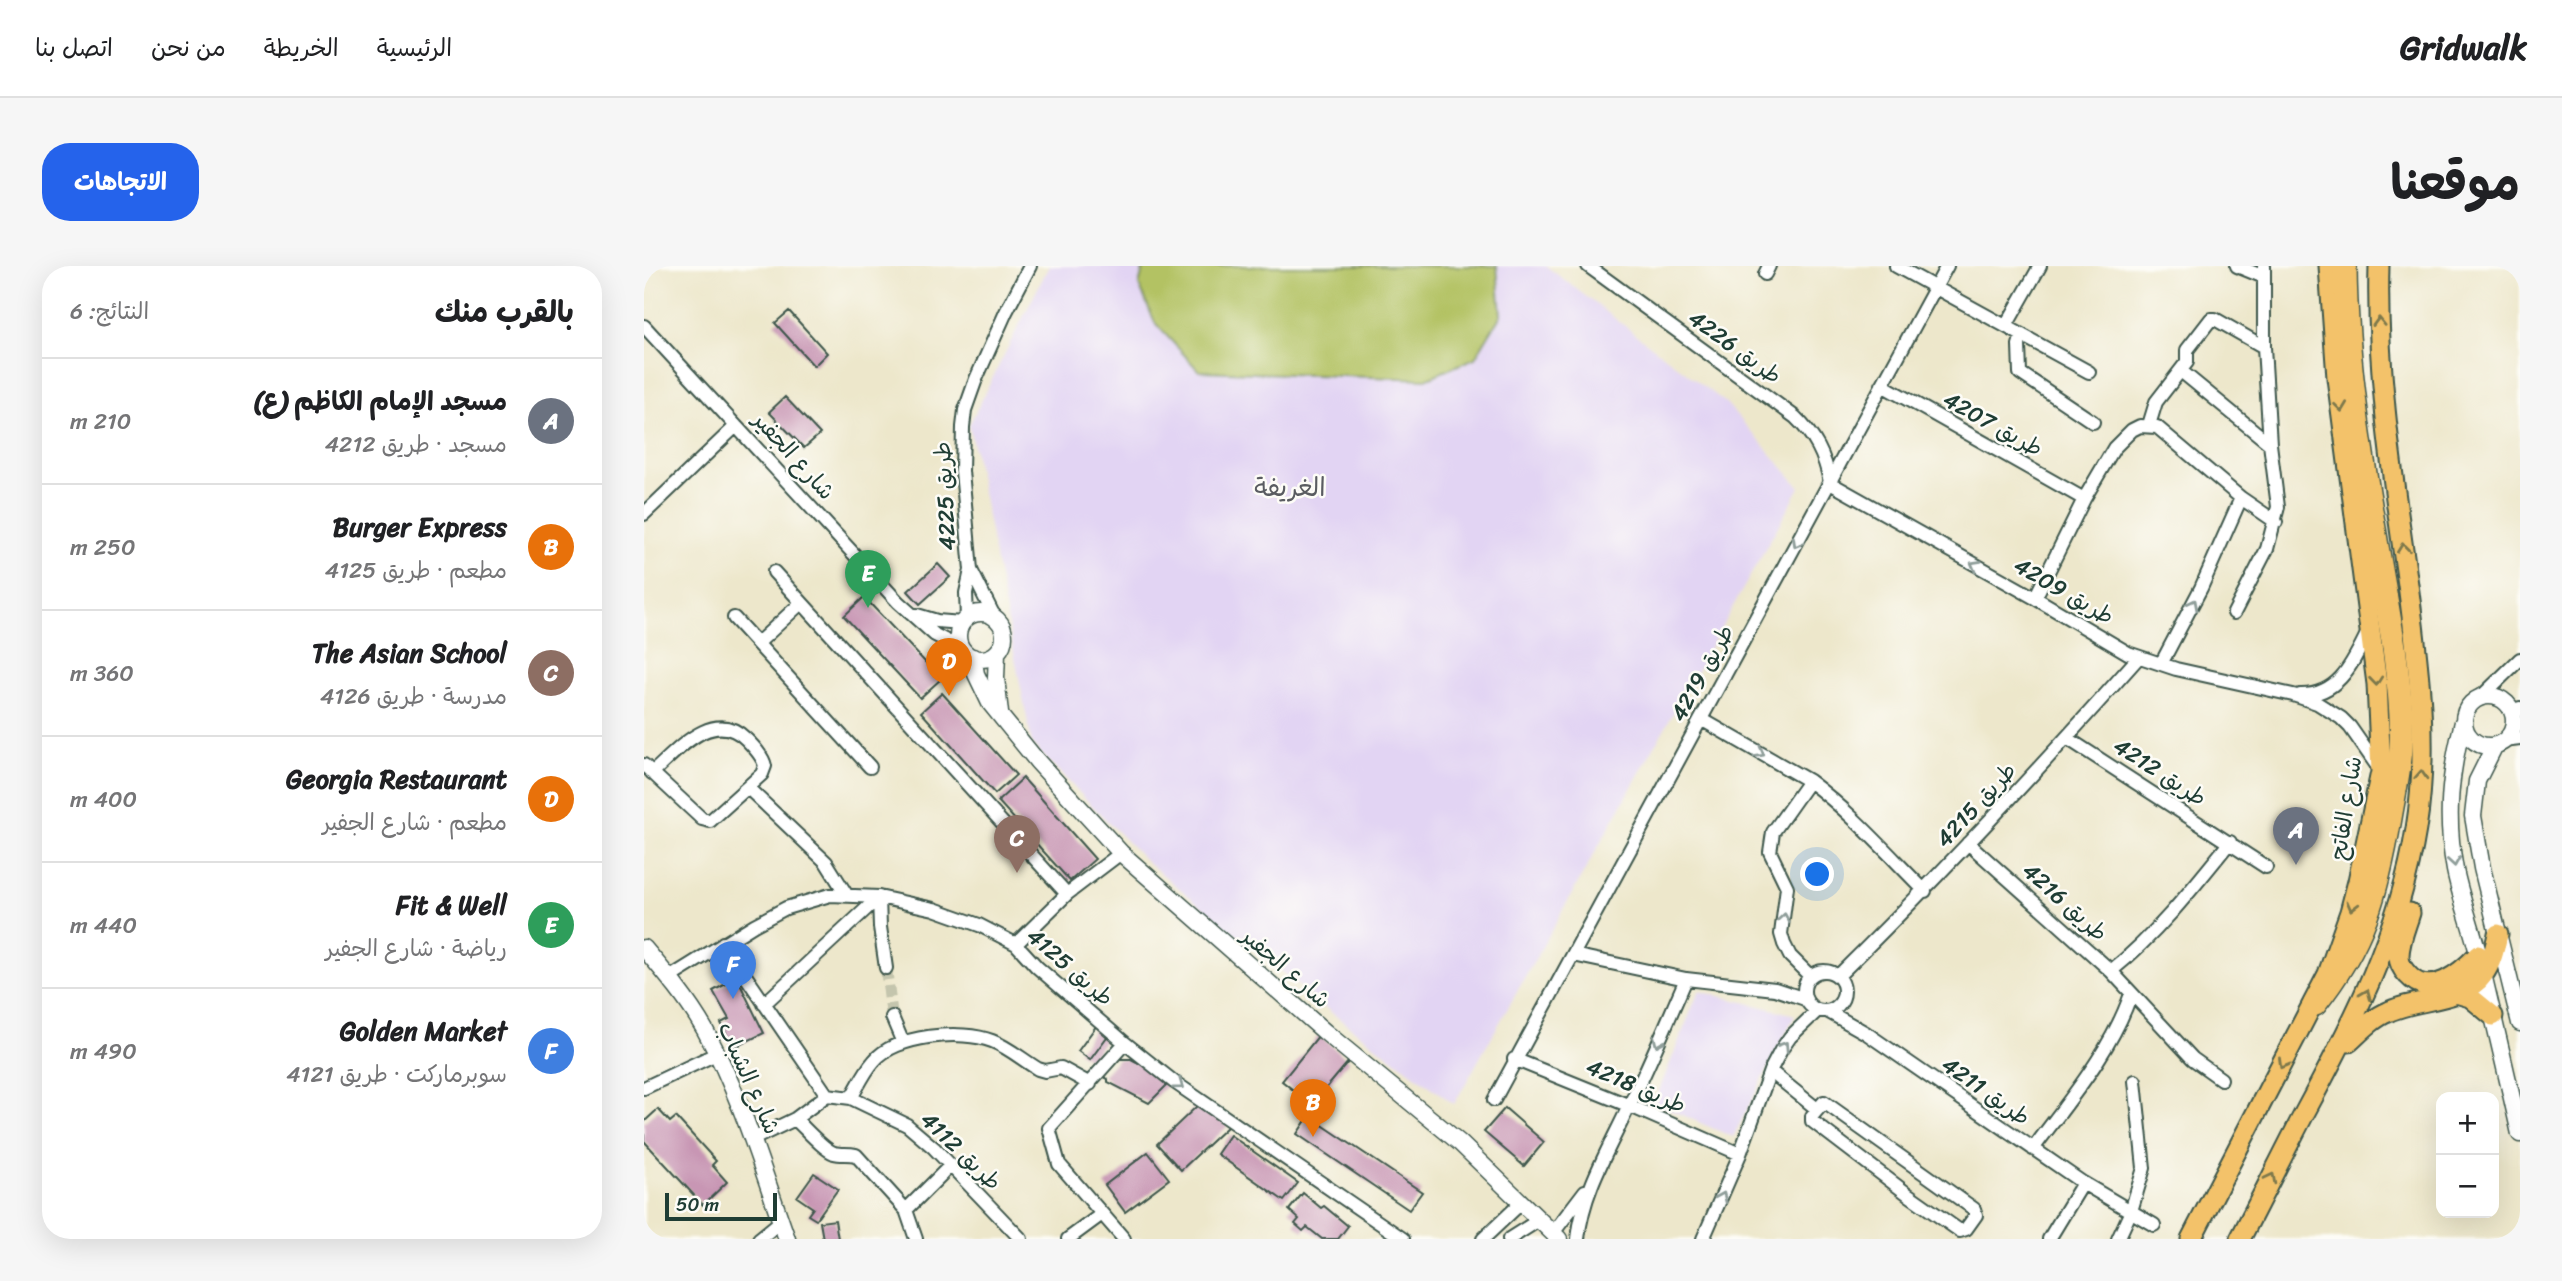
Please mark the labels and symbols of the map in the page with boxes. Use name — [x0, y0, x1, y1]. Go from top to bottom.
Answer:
street label: طريق 4226 — [1679, 299, 1791, 395]
one-way arrow — [2371, 316, 2387, 327]
street label: طريق 4207 — [1935, 380, 2051, 468]
street label: شارع الجفير — [741, 401, 845, 510]
one-way arrow — [2333, 401, 2348, 413]
street label: طريق 4225 — [922, 440, 968, 552]
district label: الغريفة — [1254, 464, 1326, 510]
one-way arrow — [1792, 535, 1805, 548]
one-way arrow — [2395, 542, 2410, 554]
street label: طريق 4209 — [2006, 546, 2122, 636]
pin: E — [845, 550, 891, 608]
one-way arrow — [1970, 560, 1982, 573]
one-way arrow — [2184, 599, 2198, 611]
street label: طريق 4219 — [1658, 617, 1746, 729]
pin: D — [926, 638, 972, 696]
one-way arrow — [2368, 676, 2383, 687]
street label: طريق 4212 — [2105, 726, 2215, 818]
one-way arrow — [1753, 745, 1765, 758]
street label: طريق 4215 — [1925, 752, 2027, 858]
street label: شارع الفاتح — [2318, 753, 2374, 863]
one-way arrow — [2413, 769, 2428, 780]
pin: A — [2273, 807, 2319, 865]
pin: C — [994, 815, 1040, 873]
street label: طريق 4216 — [2012, 852, 2118, 952]
one-way arrow — [2446, 856, 2461, 868]
your location — [1800, 857, 1834, 891]
one-way arrow — [2345, 899, 2360, 911]
one-way arrow — [1776, 912, 1791, 924]
street label: شارع الجفير — [1230, 916, 1340, 1019]
street label: طريق 4125 — [1017, 917, 1123, 1017]
pin: F — [710, 941, 756, 999]
one-way arrow — [2358, 988, 2372, 1001]
street label: شارع الشباب — [706, 1015, 792, 1141]
one-way arrow — [1652, 1035, 1666, 1047]
one-way arrow — [1776, 1041, 1789, 1054]
street label: طريق 4211 — [1933, 1045, 2039, 1137]
street label: طريق 4218 — [1579, 1046, 1693, 1126]
one-way arrow — [2278, 1056, 2291, 1069]
one-way arrow — [1172, 1077, 1184, 1089]
pin: B — [1290, 1079, 1336, 1137]
street label: طريق 4112 — [910, 1101, 1012, 1201]
one-way arrow — [2263, 1173, 2277, 1185]
scale bar — [665, 1190, 777, 1222]
one-way arrow — [1714, 1191, 1728, 1204]

